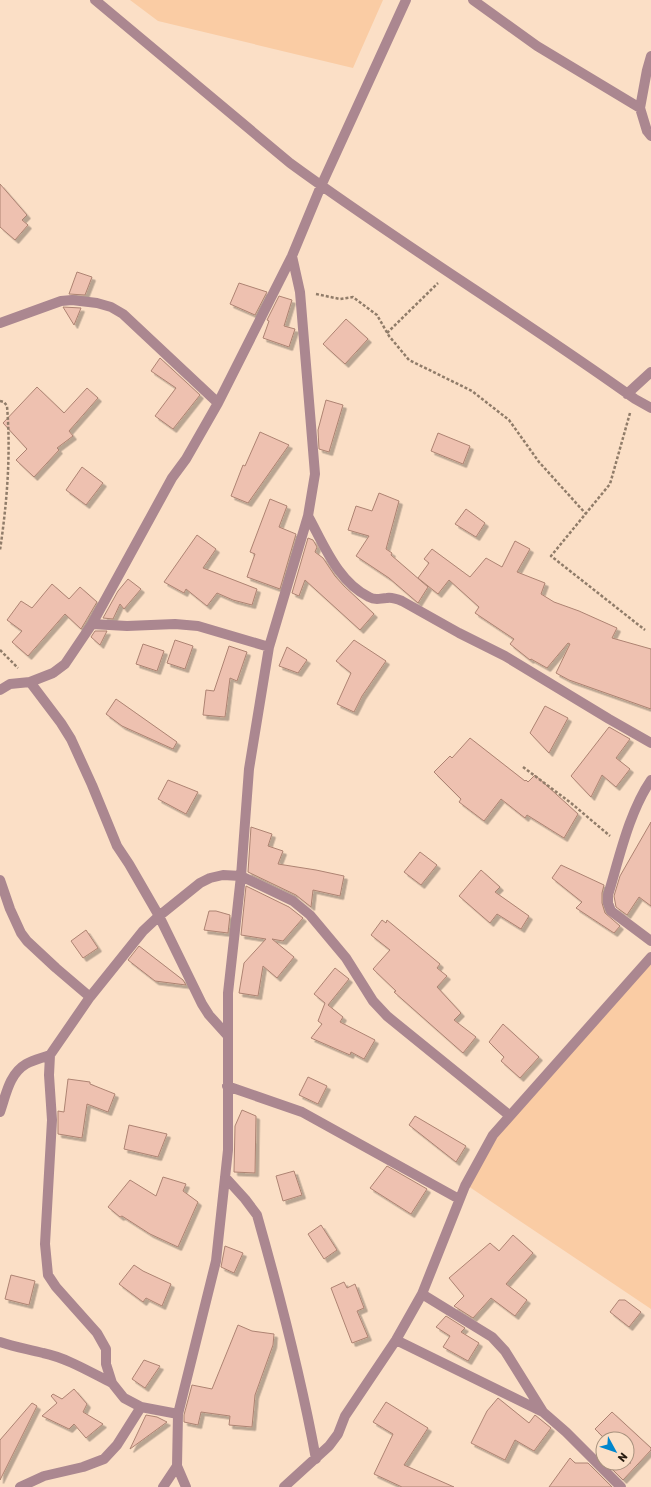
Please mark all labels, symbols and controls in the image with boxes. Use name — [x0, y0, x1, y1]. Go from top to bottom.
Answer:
north arrow — [595, 1431, 635, 1471]
text: N — [615, 1450, 630, 1464]

